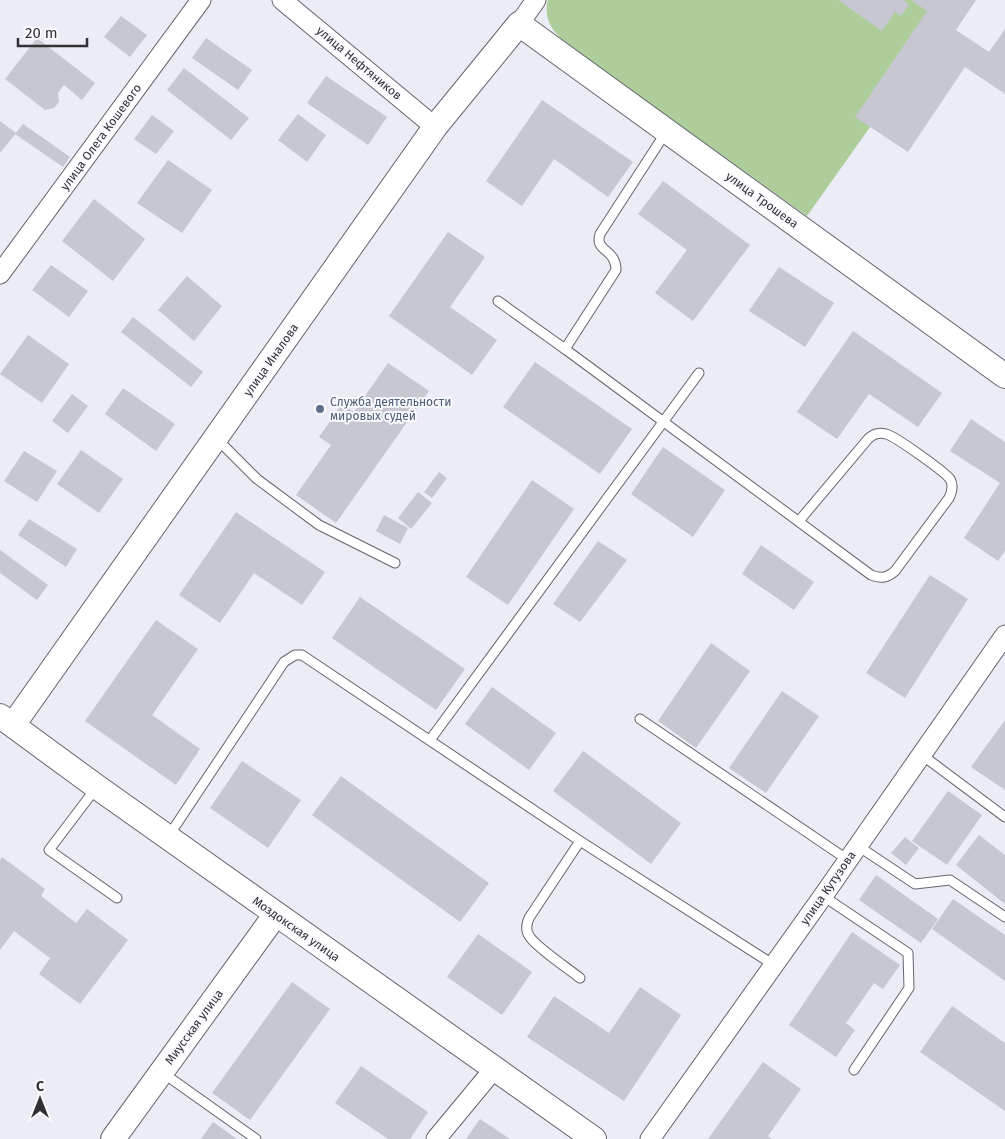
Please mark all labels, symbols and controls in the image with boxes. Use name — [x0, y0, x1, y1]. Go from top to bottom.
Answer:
scale bar — [18, 15, 86, 47]
street label: улица Нефтяников — [314, 23, 405, 103]
text: 20 m — [25, 24, 58, 42]
street label: улица Олега Кошевого — [58, 81, 144, 193]
street label: улица Трошева — [723, 169, 801, 231]
street label: улица Иналова — [241, 321, 301, 399]
place label: Служба деятельности мировых судей — [330, 395, 451, 423]
marker: Служба деятельности мировых судей — [314, 403, 326, 415]
street label: улица Кутузова — [797, 848, 859, 928]
street label: Моздокская улица — [250, 894, 342, 964]
street label: Миусская улица — [162, 987, 226, 1067]
north arrow — [15, 1074, 65, 1124]
text: С — [36, 1078, 44, 1095]

